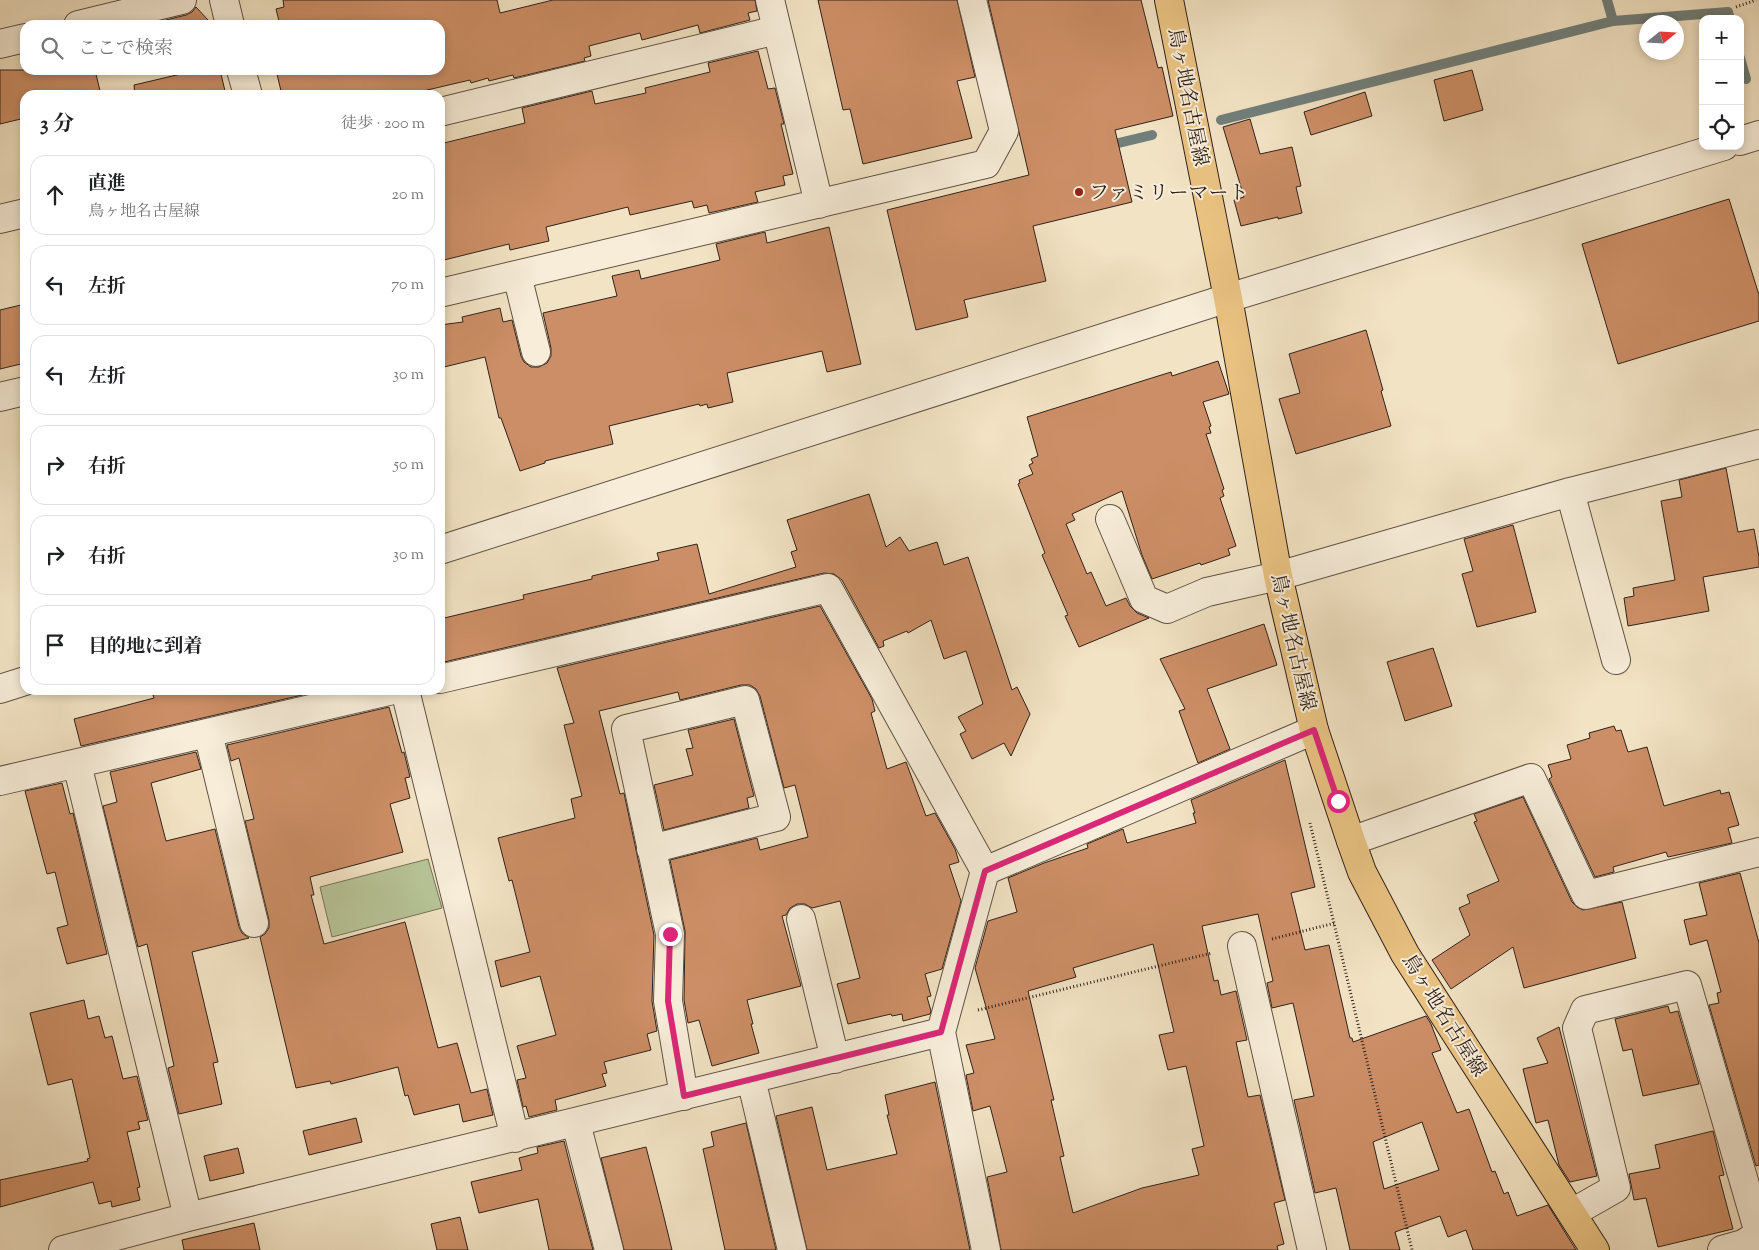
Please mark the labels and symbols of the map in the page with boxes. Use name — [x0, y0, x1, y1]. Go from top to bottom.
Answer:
north arrow — [1639, 15, 1684, 60]
street label: 鳥ヶ地名古屋線 — [1159, 26, 1214, 169]
place label: ファミリーマート — [1089, 180, 1249, 209]
marker: ファミリーマート — [1073, 186, 1085, 198]
street label: 鳥ヶ地名古屋線 — [1262, 571, 1321, 714]
route start — [1327, 790, 1350, 813]
route end — [659, 923, 682, 946]
street label: 鳥ヶ地名古屋線 — [1393, 949, 1492, 1083]

